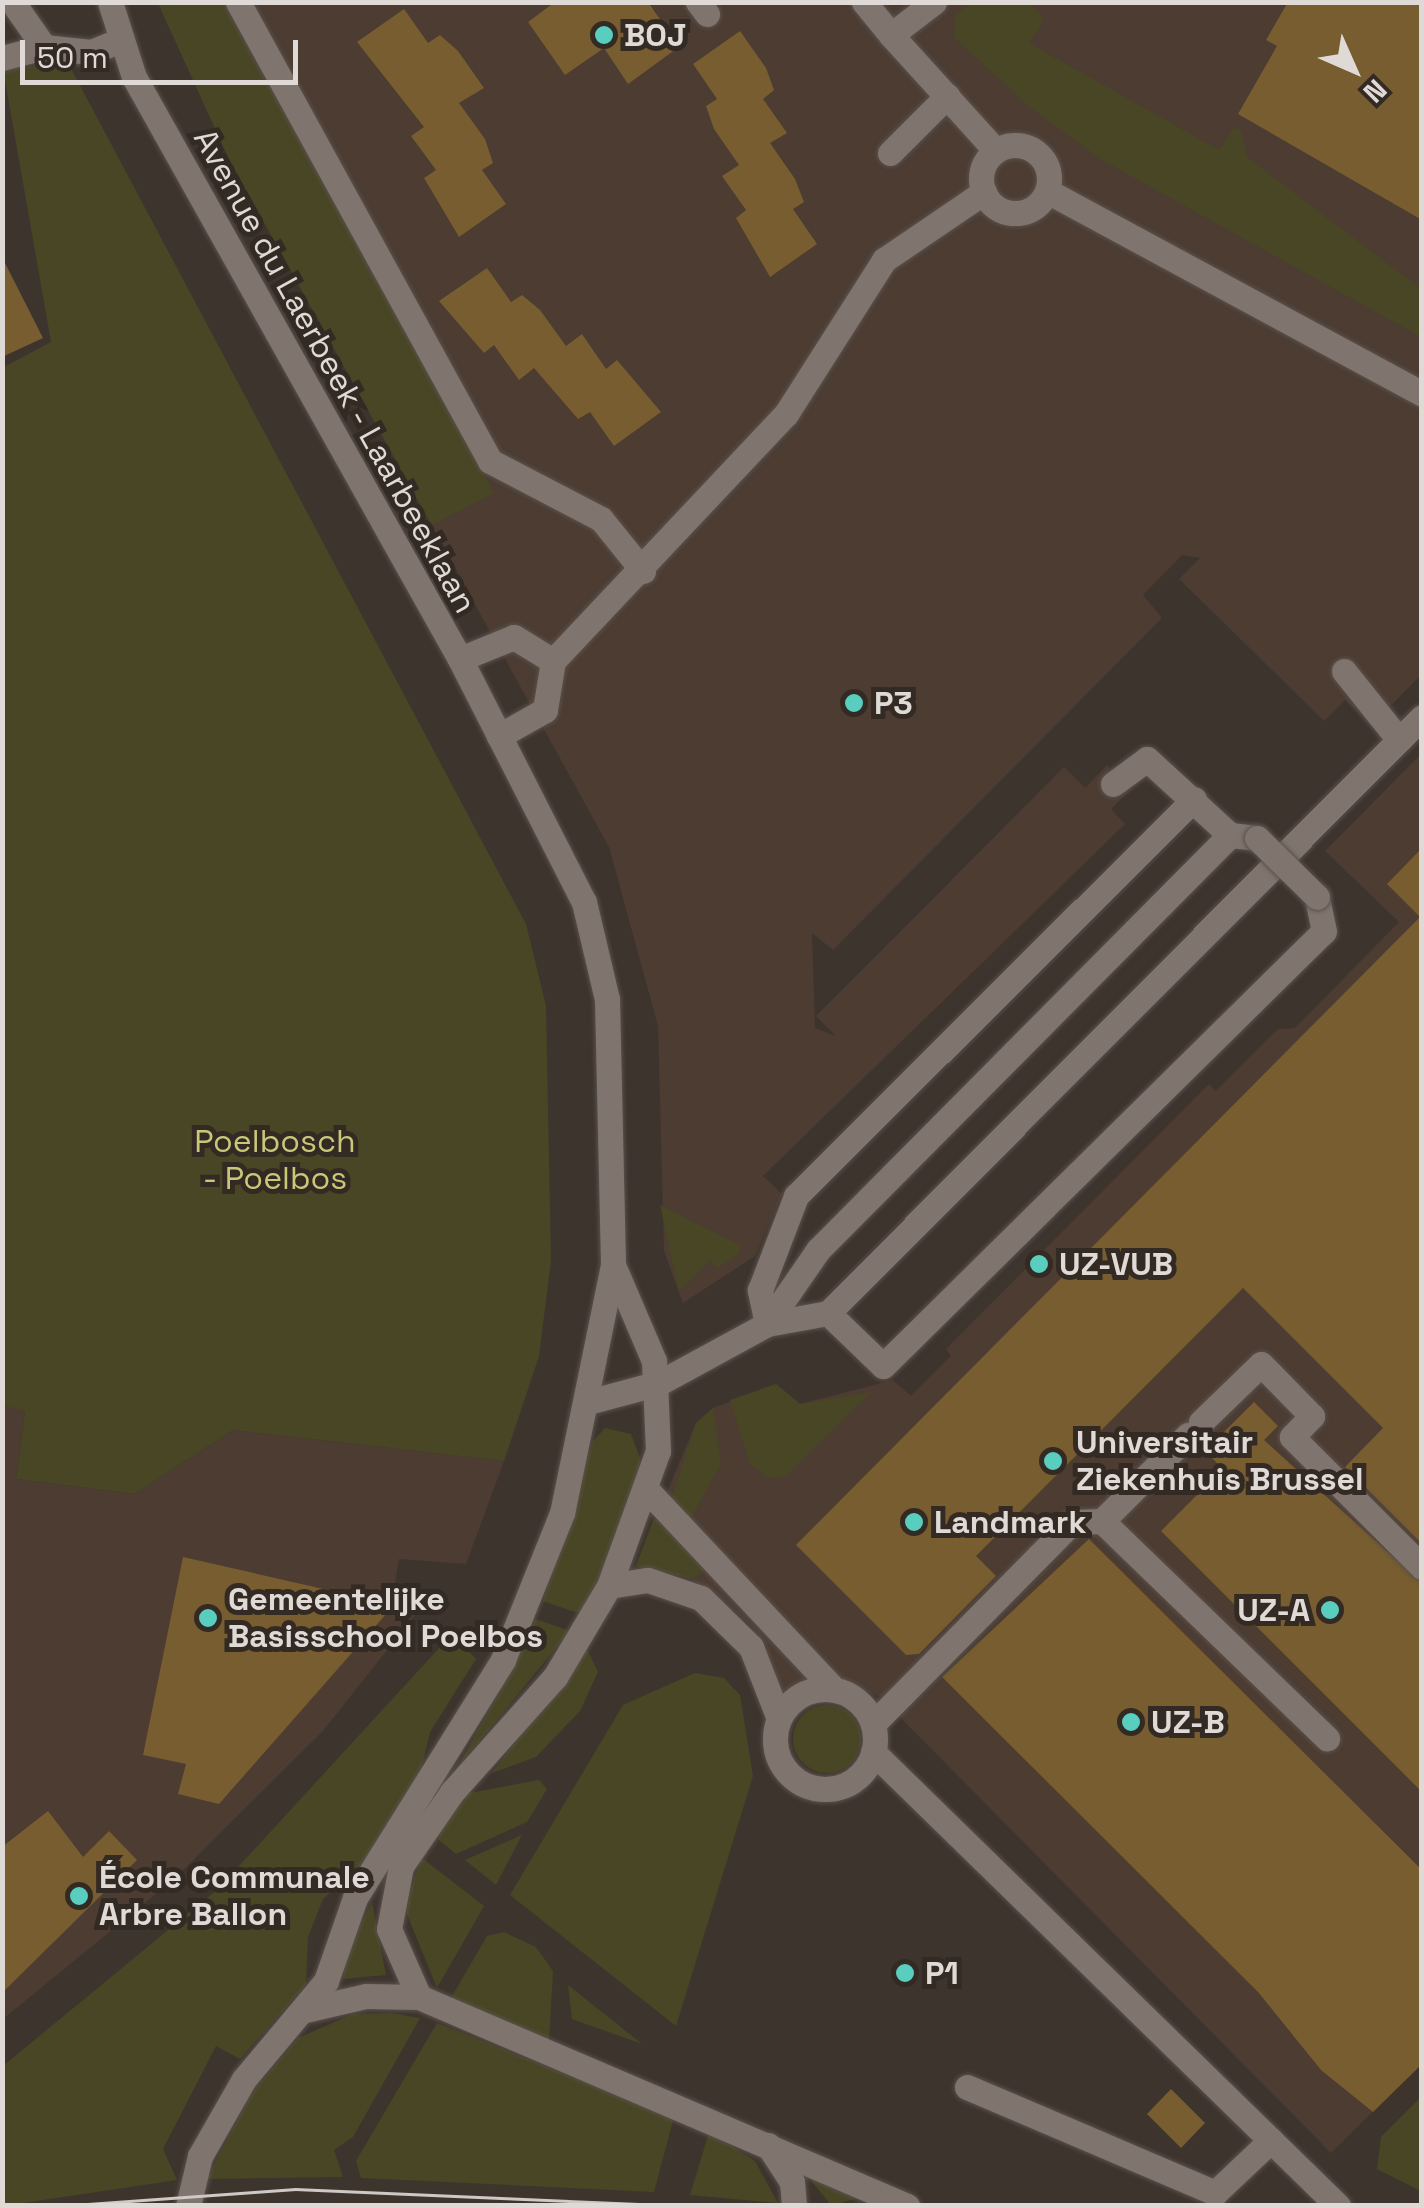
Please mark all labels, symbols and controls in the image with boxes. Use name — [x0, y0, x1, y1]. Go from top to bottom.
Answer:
place label: BOJ — [624, 16, 686, 54]
scale bar — [25, 20, 302, 82]
north arrow — [1304, 20, 1404, 120]
marker: BOJ — [593, 24, 615, 46]
text: 50 m — [37, 38, 108, 77]
text: N — [1356, 72, 1395, 111]
street label: Avenue du Laerbeek - Laarbeeklaan — [185, 122, 485, 620]
place label: P3 — [874, 684, 913, 722]
marker: P3 — [843, 692, 865, 714]
park label: Poelbosch - Poelbos — [194, 1123, 356, 1198]
place label: UZ-VUB — [1059, 1245, 1173, 1283]
marker: UZ-VUB — [1028, 1253, 1050, 1275]
place label: Universitair Ziekenhuis Brussel — [1076, 1424, 1363, 1499]
marker: Universitair Ziekenhuis Brussel — [1040, 1448, 1066, 1474]
place label: Landmark — [934, 1503, 1087, 1541]
marker: Landmark — [903, 1511, 925, 1533]
place label: Gemeentelijke Basisschool Poelbos — [228, 1581, 543, 1656]
place label: UZ-A — [1237, 1591, 1310, 1629]
marker: UZ-A — [1319, 1599, 1341, 1621]
marker: Gemeentelijke Basisschool Poelbos — [197, 1607, 219, 1629]
place label: UZ-B — [1151, 1703, 1225, 1741]
marker: UZ-B — [1120, 1711, 1142, 1733]
place label: École Communale Arbre Ballon — [99, 1859, 370, 1934]
marker: École Communale Arbre Ballon — [68, 1885, 90, 1907]
place label: P1 — [925, 1954, 959, 1992]
marker: P1 — [894, 1962, 916, 1984]

